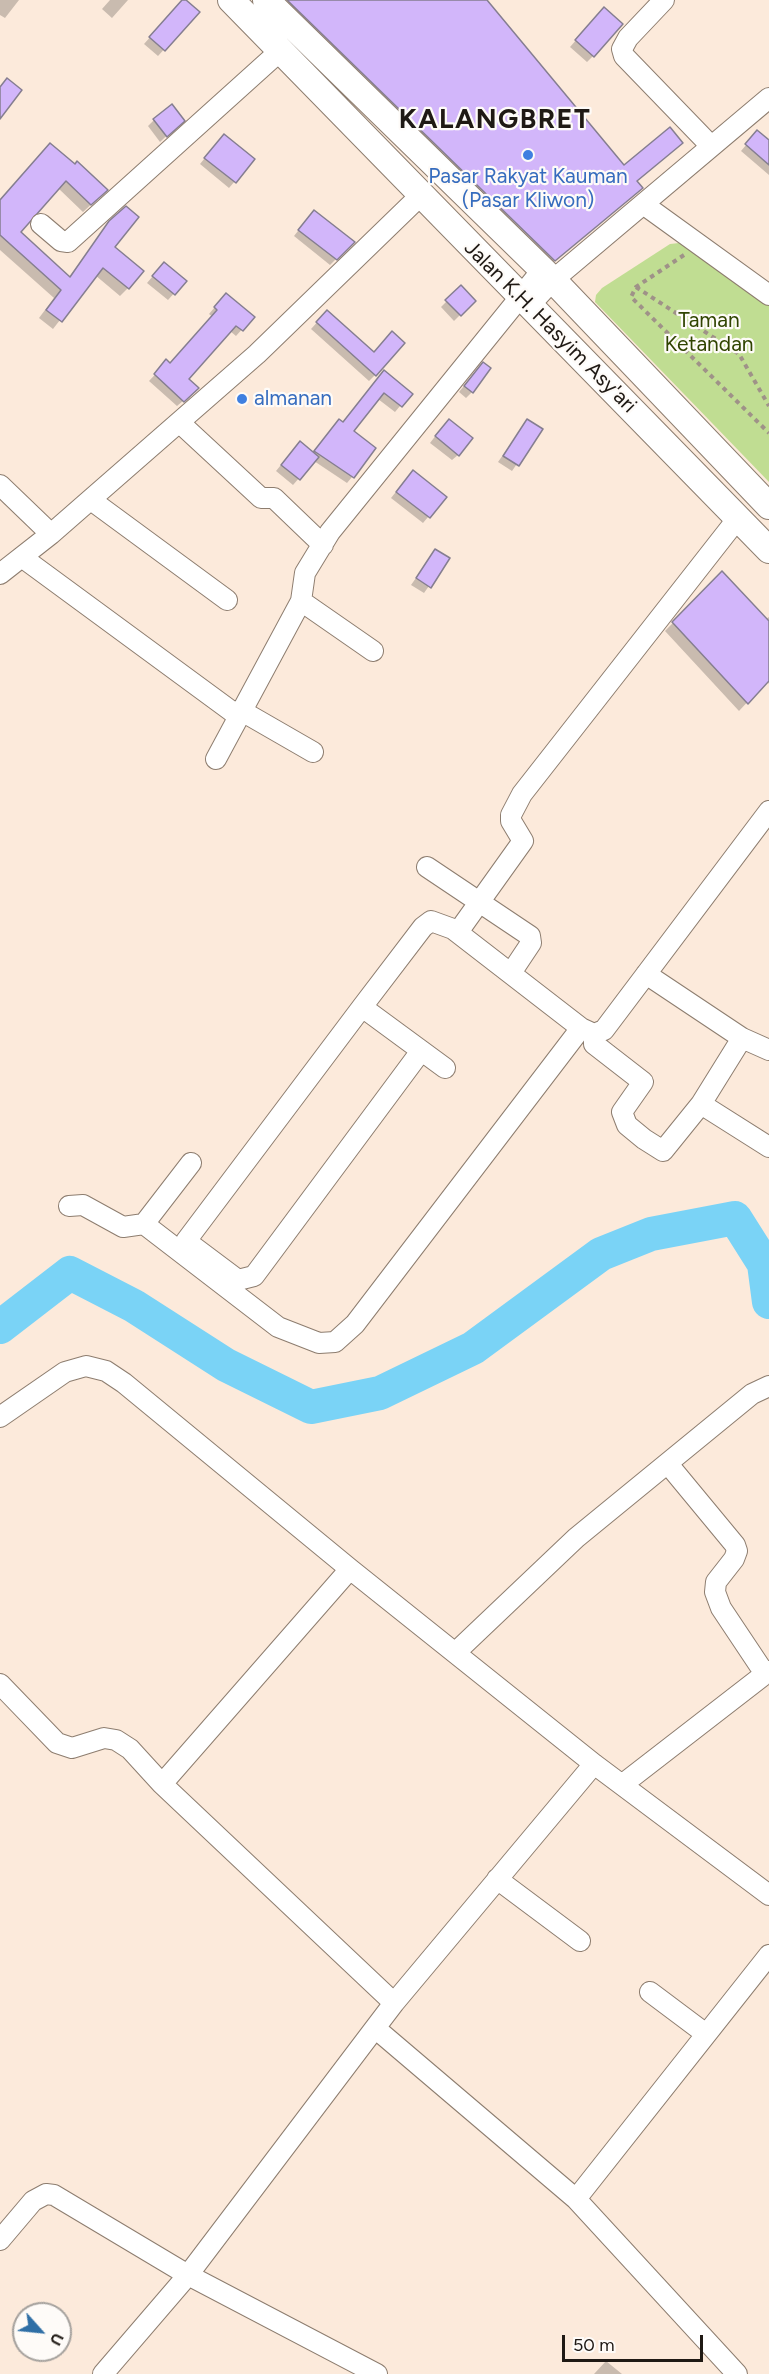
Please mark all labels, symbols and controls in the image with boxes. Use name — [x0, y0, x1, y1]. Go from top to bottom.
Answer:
district label: KALANGBRET — [399, 104, 591, 136]
marker: Pasar Rakyat Kauman (Pasar Kliwon) — [521, 148, 535, 162]
place label: Pasar Rakyat Kauman (Pasar Kliwon) — [428, 164, 628, 214]
street label: Jalan K.H. Hasyim Asy'ari — [459, 236, 641, 418]
park label: Taman Ketandan — [664, 308, 754, 358]
place label: almanan — [254, 386, 332, 412]
marker: almanan — [235, 392, 249, 406]
north arrow — [12, 2302, 72, 2362]
scale bar — [565, 2323, 706, 2361]
text: U — [46, 2330, 68, 2349]
text: 50 m — [573, 2334, 615, 2356]

